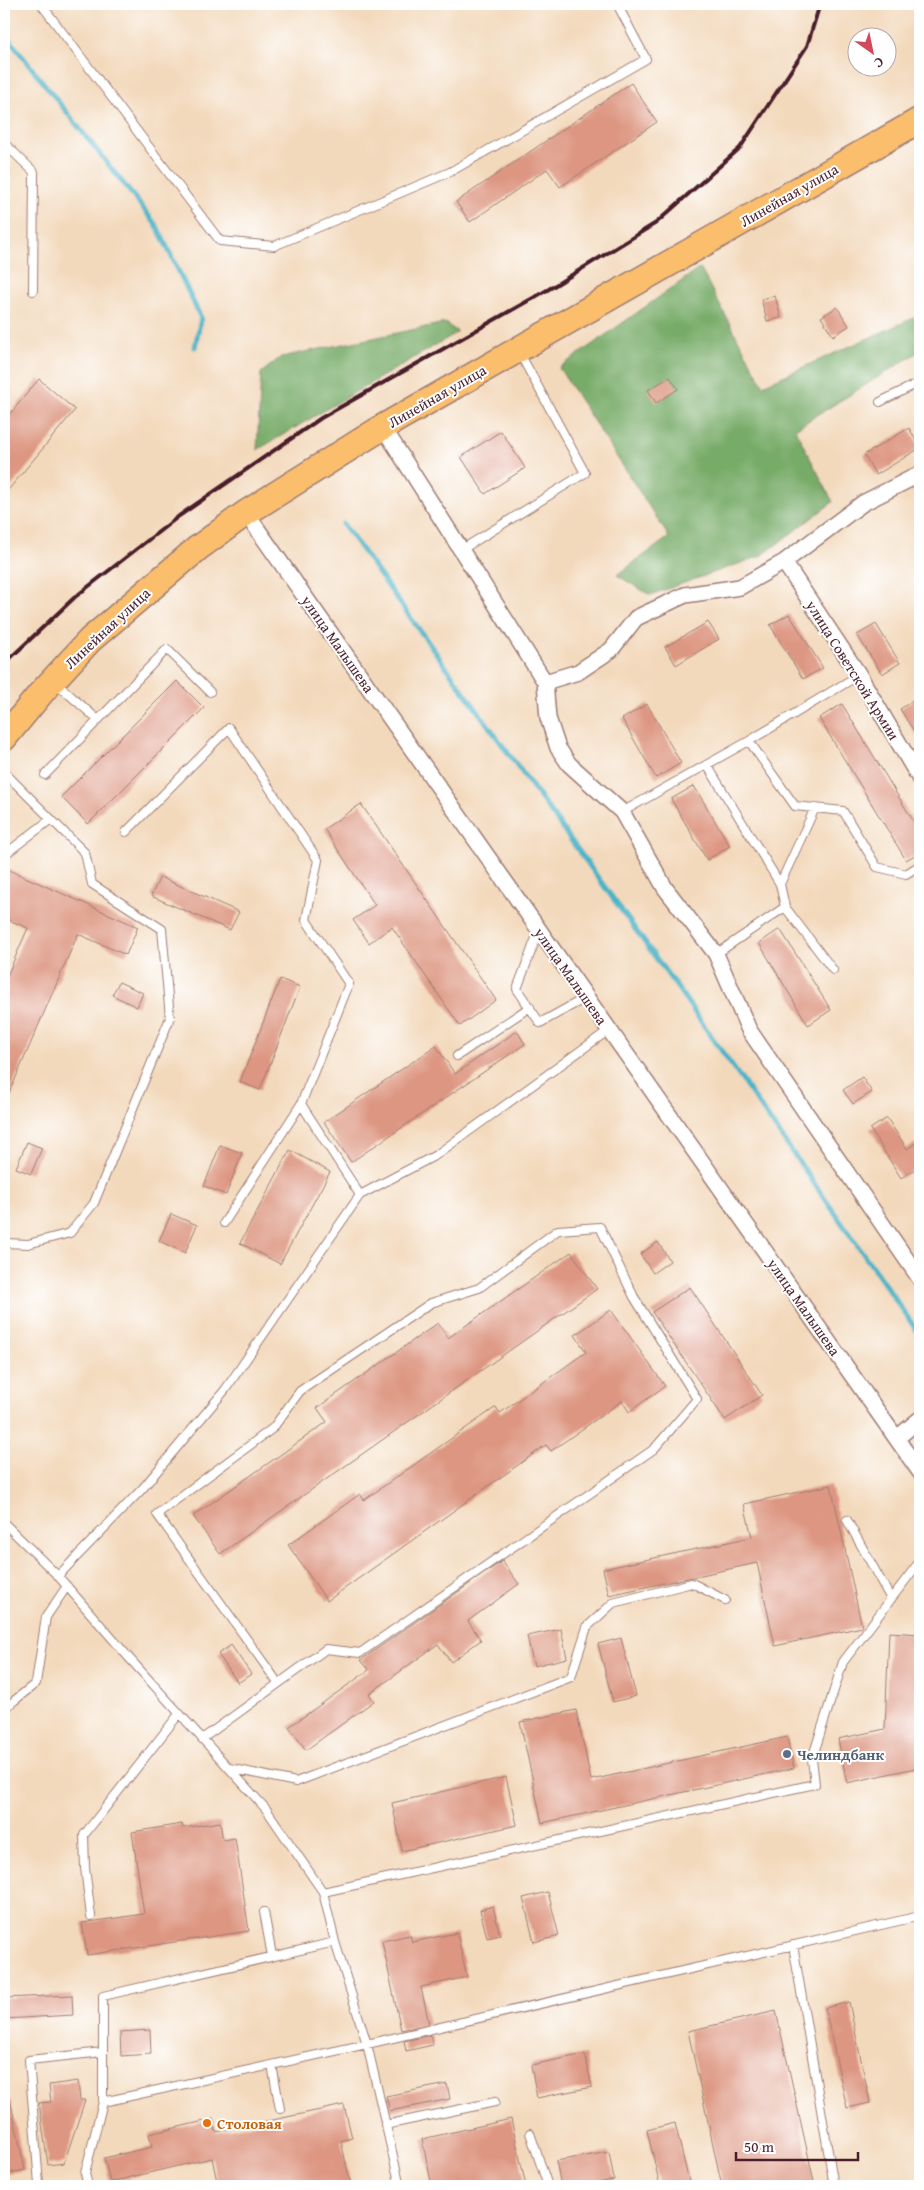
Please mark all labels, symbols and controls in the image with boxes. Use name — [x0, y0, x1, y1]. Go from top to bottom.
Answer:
north arrow — [846, 28, 896, 78]
text: С — [870, 52, 888, 73]
street label: Линейная улица — [736, 158, 843, 232]
street label: Линейная улица — [384, 359, 491, 433]
street label: Линейная улица — [59, 582, 155, 673]
street label: улица Малышева — [296, 590, 380, 698]
street label: улица Советской Армии — [801, 595, 905, 744]
street label: улица Малышева — [529, 922, 613, 1030]
street label: улица Малышева — [762, 1253, 846, 1361]
place label: Челиндбанк — [797, 1744, 885, 1765]
marker: Челиндбанк — [781, 1748, 793, 1760]
place label: Столовая — [217, 2113, 282, 2134]
marker: Столовая — [201, 2117, 213, 2129]
scale bar — [736, 2130, 859, 2162]
text: 50 m — [744, 2136, 775, 2157]

